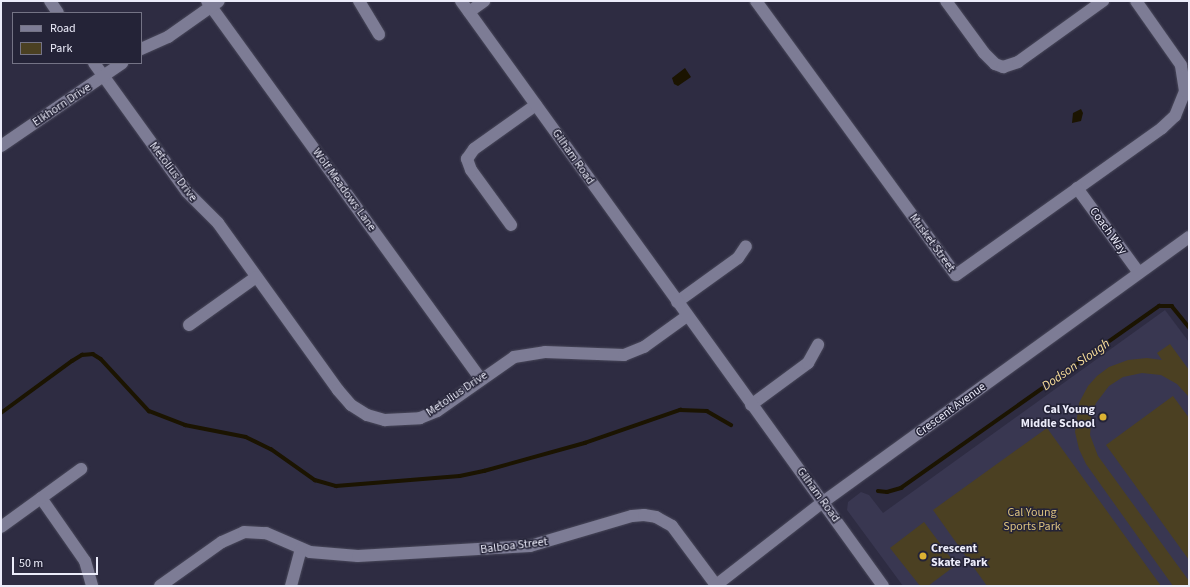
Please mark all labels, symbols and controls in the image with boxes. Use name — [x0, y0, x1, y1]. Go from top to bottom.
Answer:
legend — [12, 12, 142, 64]
text: Road — [50, 20, 76, 37]
text: Park — [50, 40, 72, 57]
street label: Elkhorn Drive — [30, 80, 94, 130]
street label: Gilham Road — [549, 127, 597, 187]
street label: Metolius Drive — [146, 139, 200, 205]
street label: Wolf Meadows Lane — [309, 146, 379, 234]
street label: Coach Way — [1086, 205, 1130, 257]
street label: Musket Street — [906, 211, 958, 275]
water label: Dodson Slough — [1039, 336, 1113, 394]
street label: Metolius Drive — [424, 368, 490, 420]
street label: Crescent Avenue — [913, 380, 989, 440]
place label: Cal Young Middle School — [1021, 403, 1095, 431]
marker: Cal Young Middle School — [1098, 412, 1108, 422]
street label: Gilham Road — [793, 465, 843, 525]
park label: Cal Young Sports Park — [1003, 506, 1061, 534]
street label: Balboa Street — [480, 535, 548, 557]
place label: Crescent Skate Park — [931, 542, 988, 570]
scale bar — [14, 549, 100, 575]
marker: Crescent Skate Park — [918, 551, 928, 561]
text: 50 m — [19, 555, 43, 572]

